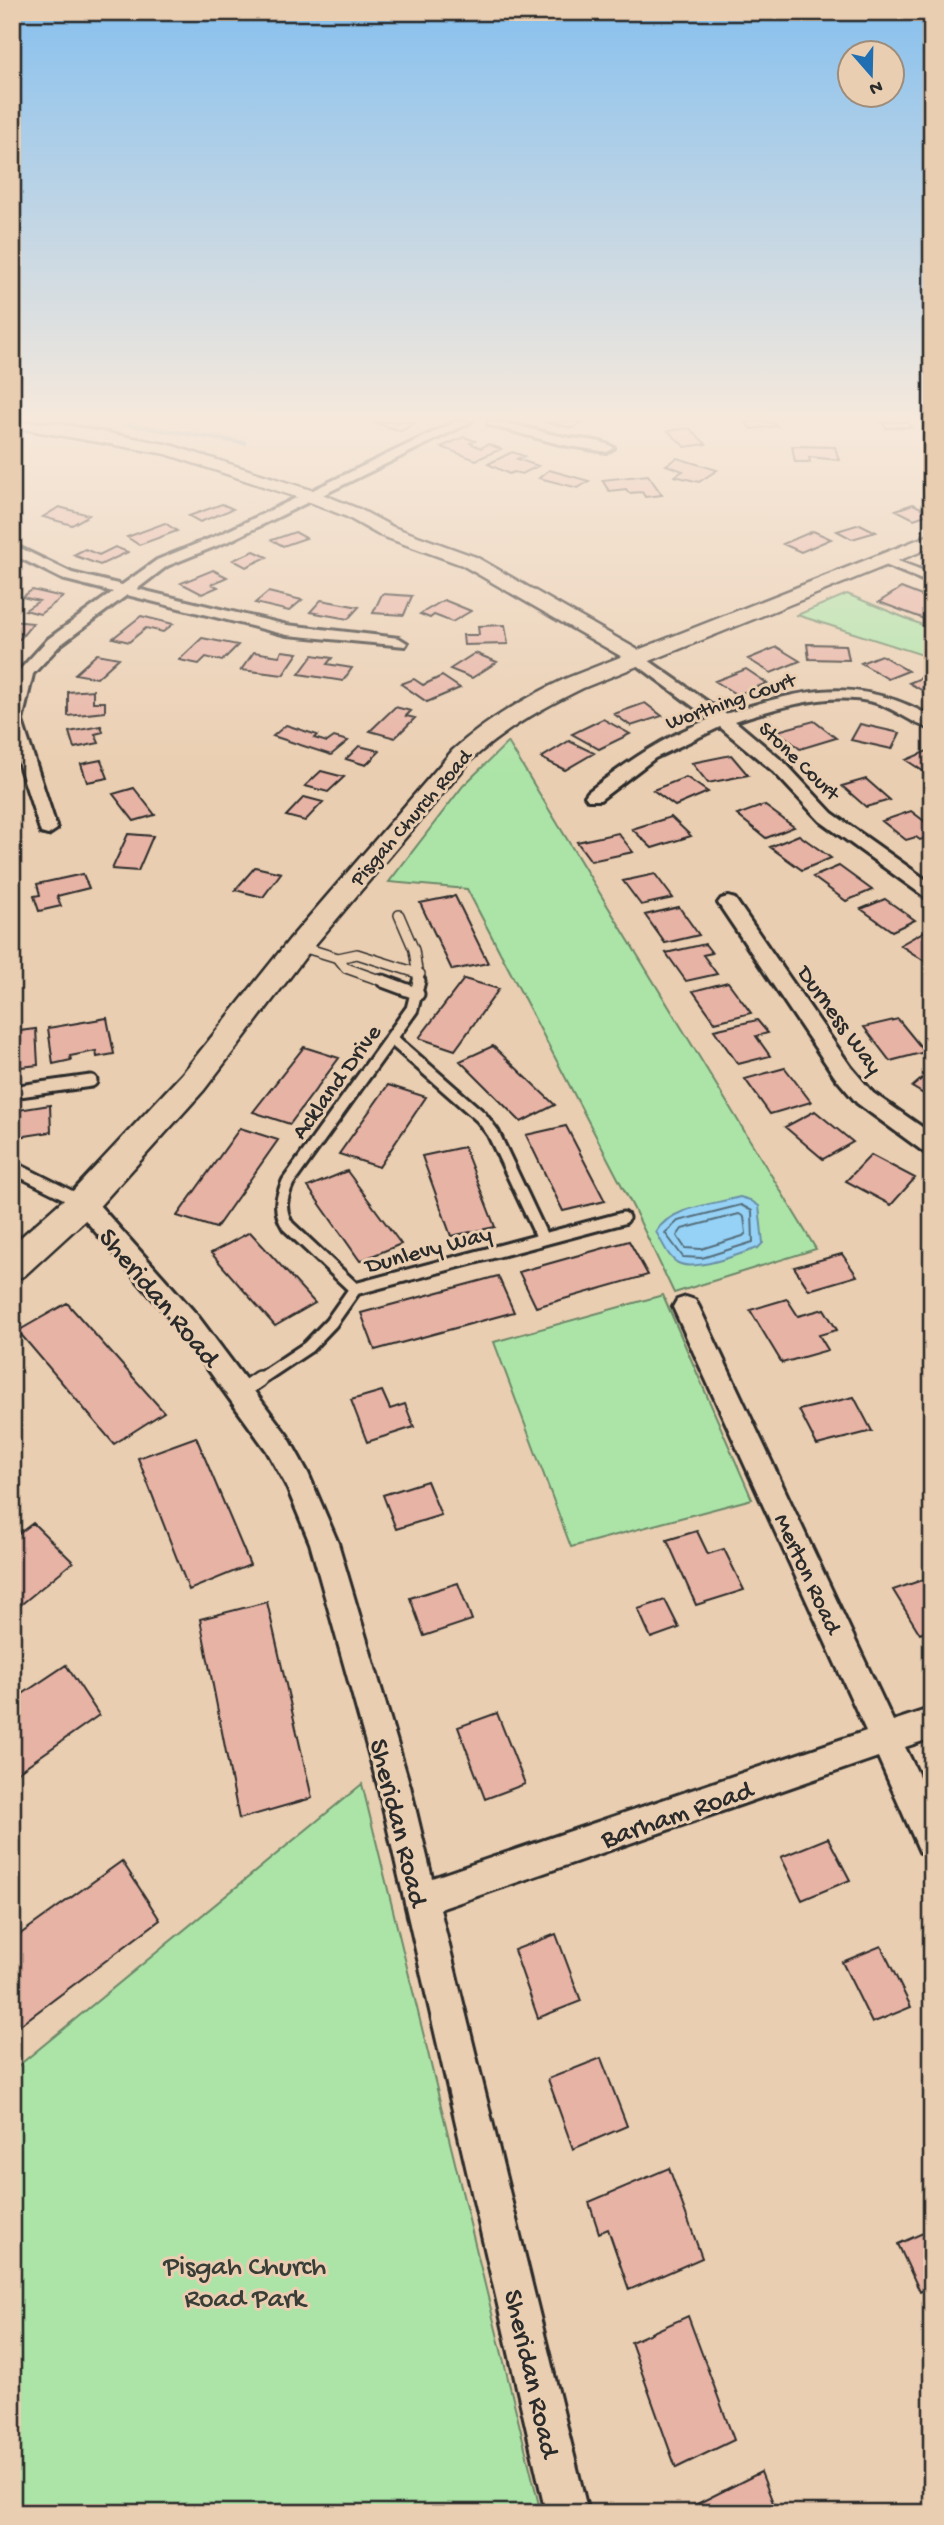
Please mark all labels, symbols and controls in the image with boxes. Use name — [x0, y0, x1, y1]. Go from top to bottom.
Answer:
north arrow — [836, 38, 906, 108]
text: N — [866, 74, 885, 100]
street label: Worthing Court — [663, 669, 802, 737]
street label: Stone Court — [752, 718, 845, 809]
street label: Pisgah Church Road — [346, 745, 480, 894]
street label: Durness Way — [788, 959, 888, 1082]
street label: Ackland Drive — [286, 1019, 390, 1146]
street label: Dunlevy Way — [361, 1221, 495, 1283]
street label: Sheridan Road — [90, 1223, 227, 1377]
street label: Merton Road — [765, 1510, 847, 1641]
street label: Sheridan Road — [360, 1736, 434, 1913]
street label: Barham Road — [596, 1774, 760, 1858]
park label: Pisgah Church Road Park — [163, 2252, 326, 2317]
street label: Sheridan Road — [494, 2287, 566, 2464]

